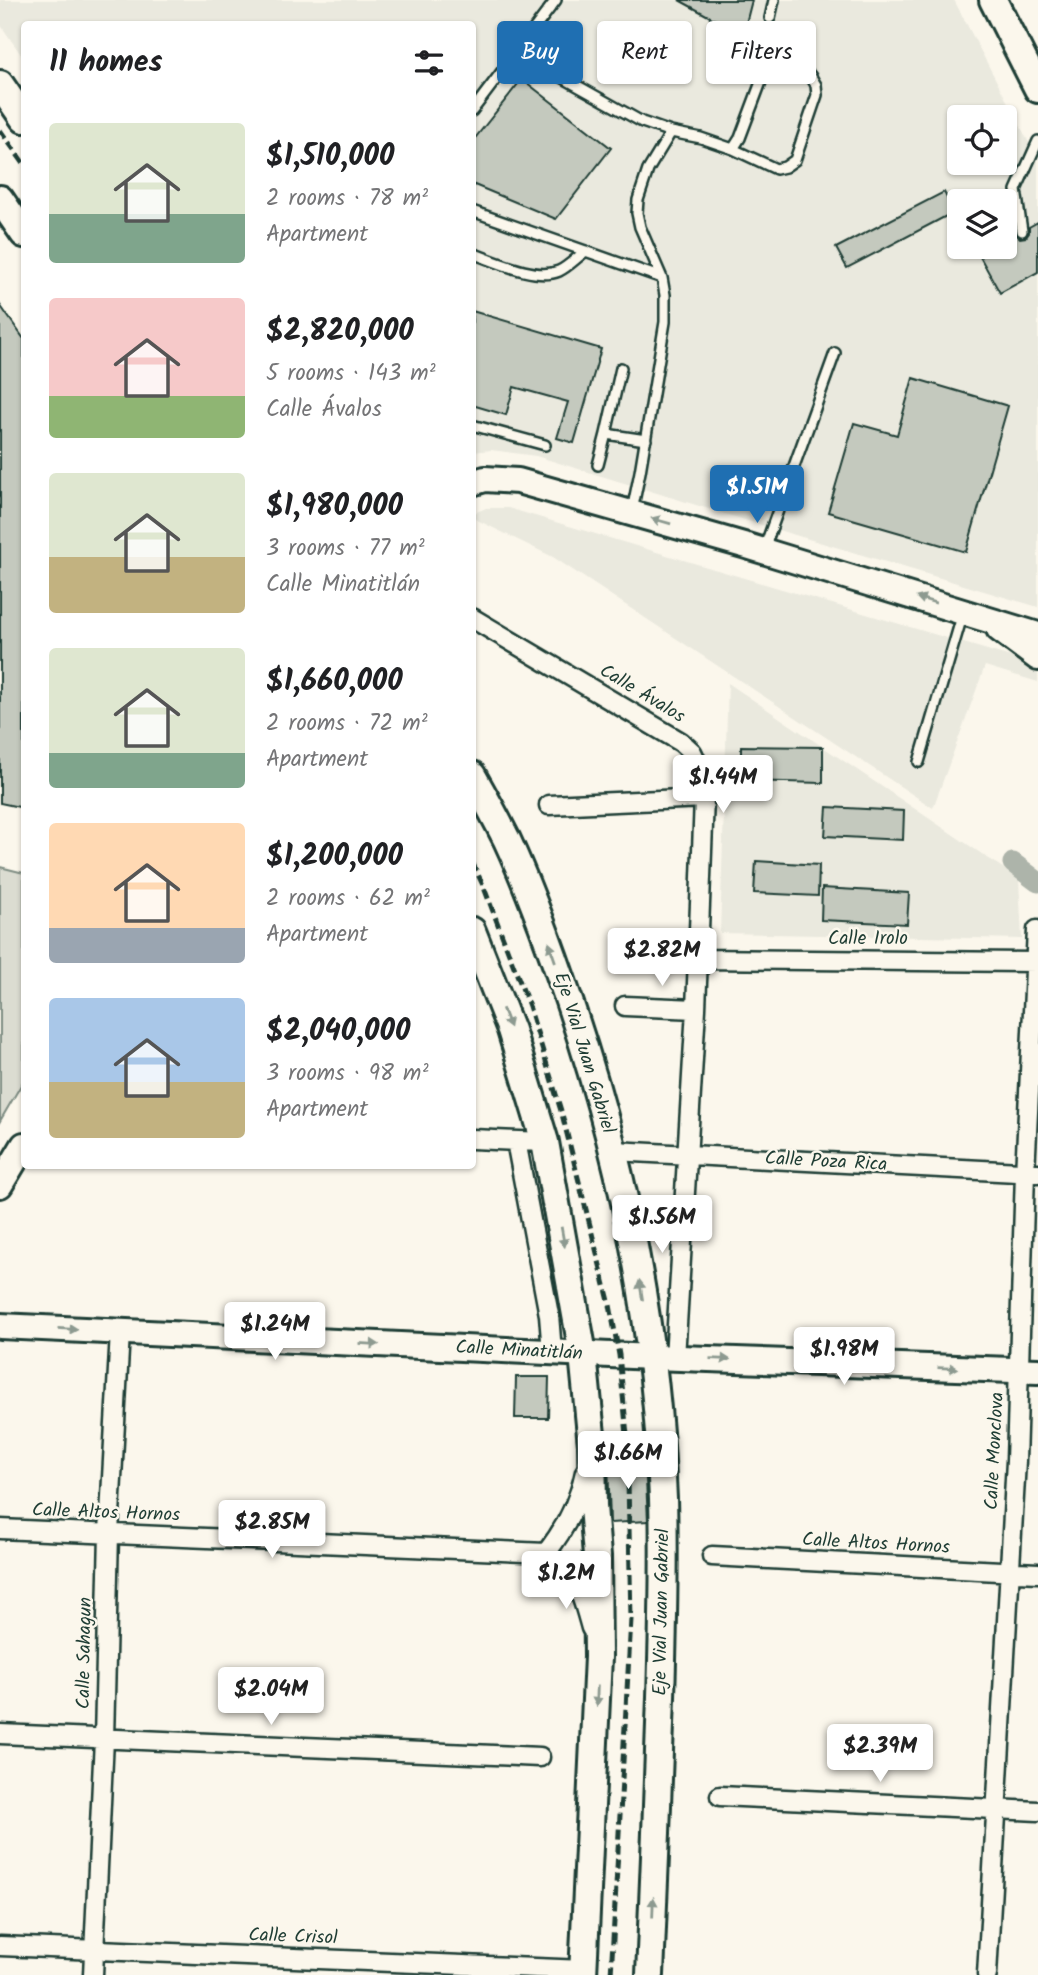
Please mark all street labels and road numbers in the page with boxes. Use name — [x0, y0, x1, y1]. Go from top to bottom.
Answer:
street label: Calle Ávalos — [593, 657, 691, 731]
street label: Calle Irolo — [828, 924, 908, 954]
street label: Eje Vial Juan Gabriel — [545, 969, 623, 1138]
street label: Calle Poza Rica — [764, 1144, 888, 1180]
street label: Calle Minatitlán — [455, 1333, 583, 1369]
street label: Calle Monclova — [977, 1391, 1013, 1511]
street label: Calle Altos Hornos — [31, 1495, 181, 1531]
street label: Calle Altos Hornos — [801, 1525, 951, 1563]
street label: Eje Vial Juan Gabriel — [646, 1528, 678, 1696]
street label: Calle Sahagun — [69, 1597, 101, 1709]
street label: Calle Crisol — [248, 1920, 338, 1954]

